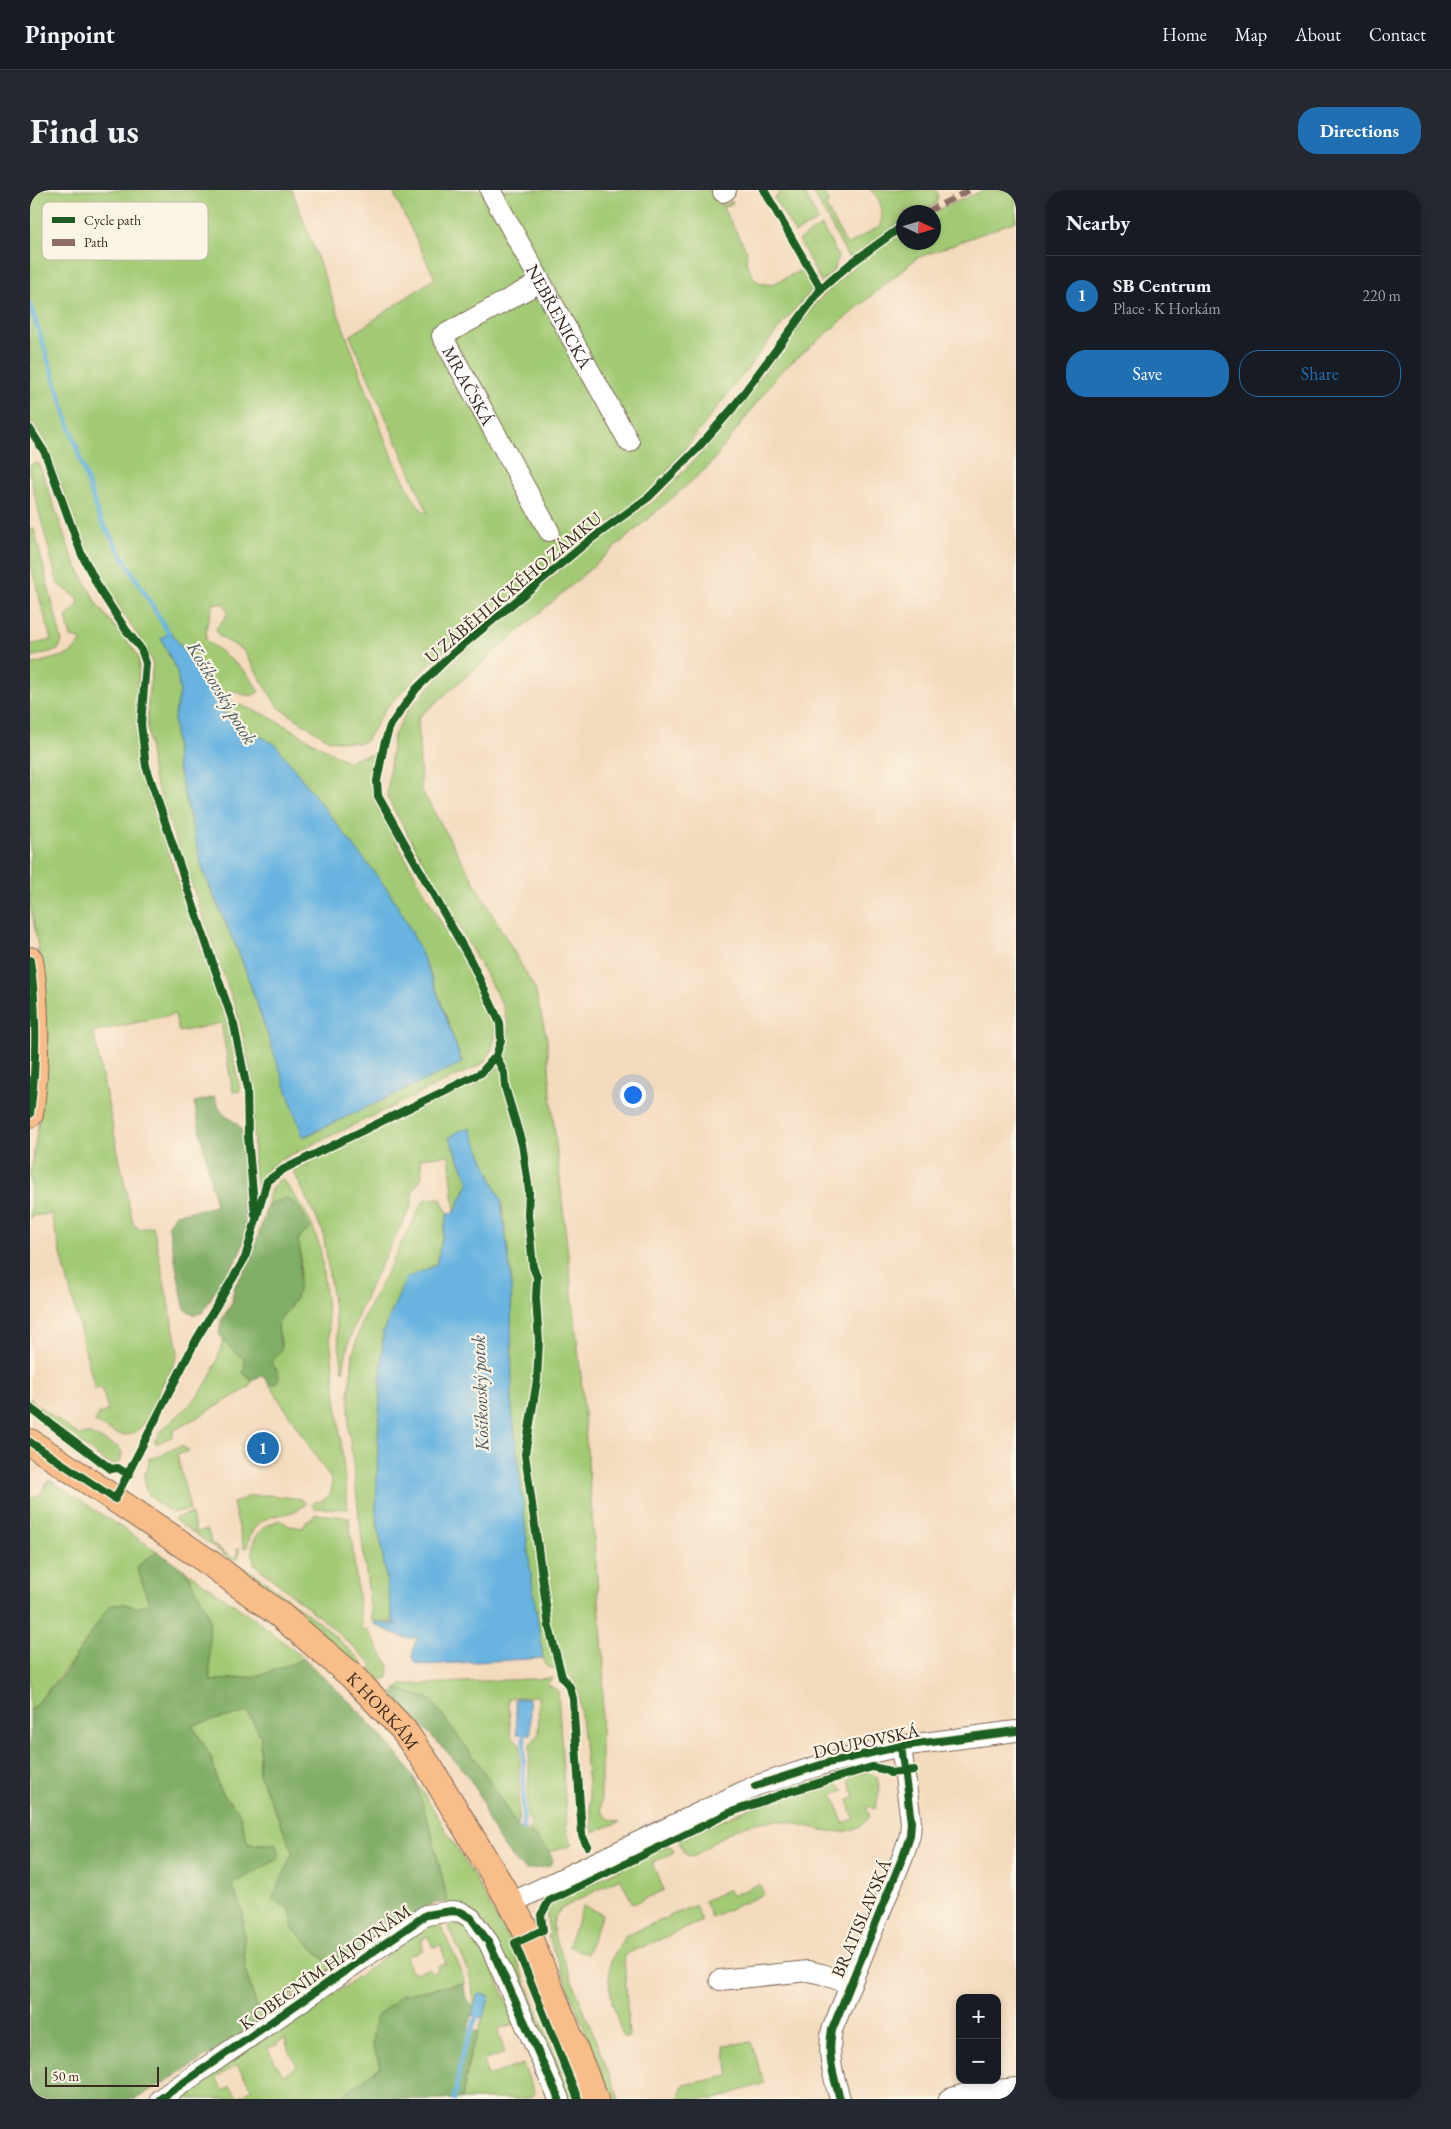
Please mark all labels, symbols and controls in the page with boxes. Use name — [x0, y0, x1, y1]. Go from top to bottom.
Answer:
text: Pinpoint — [25, 19, 115, 50]
text: Home — [1162, 23, 1207, 46]
text: Map — [1235, 23, 1267, 46]
text: About — [1295, 23, 1341, 46]
text: Contact — [1369, 23, 1426, 46]
button: Directions — [1298, 107, 1421, 154]
text: Find us — [30, 108, 139, 153]
legend — [42, 202, 208, 260]
north arrow — [896, 205, 941, 250]
text: Nearby — [1066, 209, 1130, 236]
text: Cycle path — [84, 211, 141, 229]
text: Path — [84, 233, 108, 251]
street label: NEBŘENICKÁ — [521, 260, 598, 373]
text: SB Centrum — [1113, 273, 1211, 298]
text: 1 — [1078, 285, 1086, 306]
text: 220 m — [1362, 285, 1401, 306]
text: Place · K Horkám — [1113, 298, 1221, 319]
street label: MRAČSKÁ — [438, 341, 500, 430]
button: Save — [1066, 350, 1229, 397]
button: Share — [1239, 350, 1401, 397]
street label: U ZÁBĚHLICKÉHO ZÁMKU — [420, 506, 607, 668]
water label: Košíkovský potok — [181, 636, 263, 750]
your location — [620, 1082, 646, 1108]
water label: Košíkovský potok — [465, 1334, 495, 1453]
pin: 1 — [247, 1429, 279, 1467]
street label: K HORKÁM — [342, 1666, 425, 1754]
street label: DOUPOVSKÁ — [811, 1718, 922, 1764]
street label: BRATISLAVSKÁ — [826, 1855, 897, 1981]
street label: K OBECNÍM HÁJOVNÁM — [235, 1899, 415, 2035]
map controls — [956, 1994, 1001, 2084]
button: + — [956, 1994, 1001, 2039]
button: − — [956, 2039, 1001, 2084]
scale bar — [45, 2064, 159, 2087]
text: 50 m — [52, 2067, 79, 2085]

